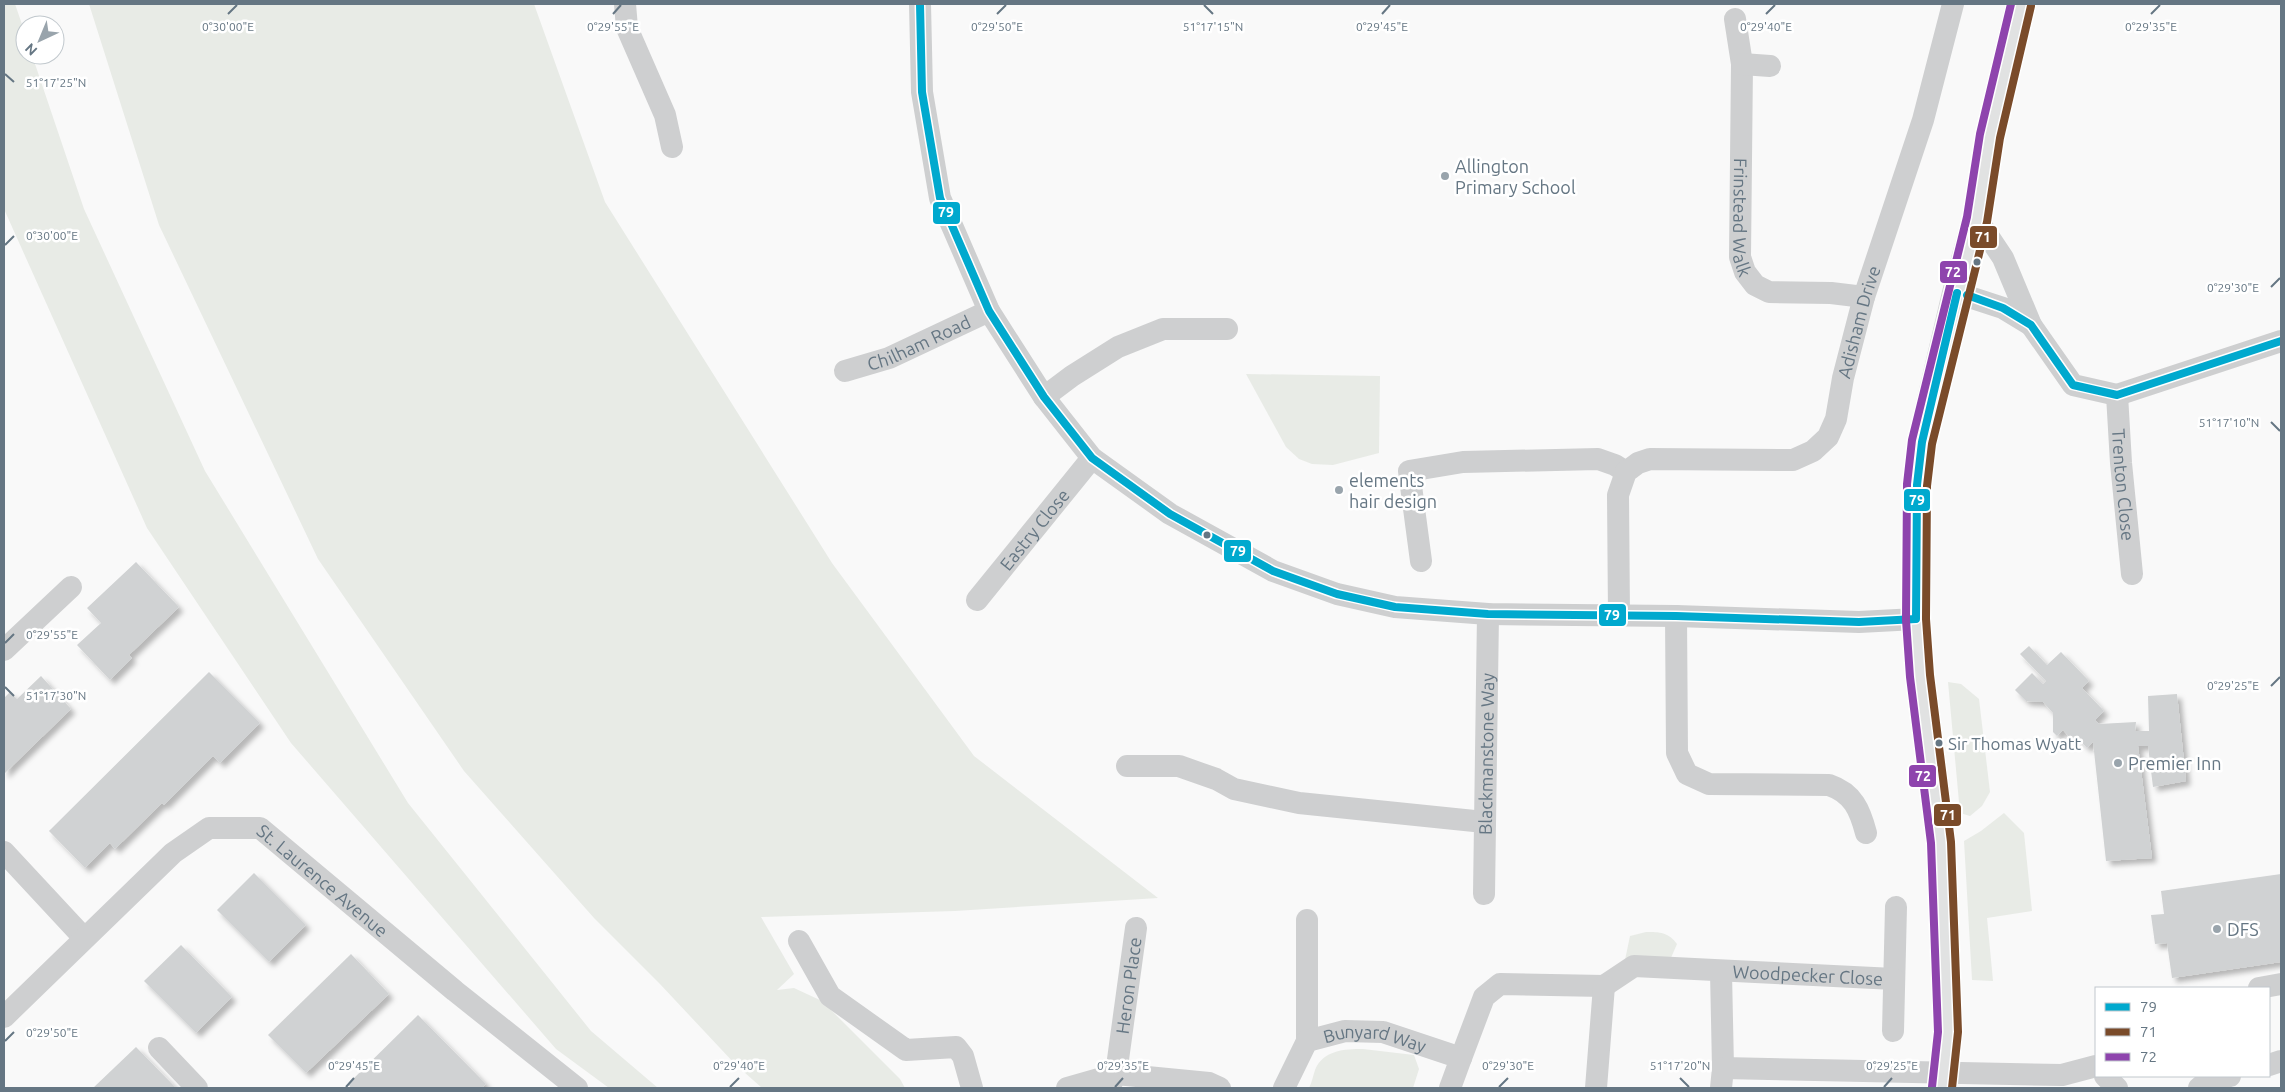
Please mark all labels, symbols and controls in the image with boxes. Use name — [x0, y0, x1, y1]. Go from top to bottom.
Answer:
north arrow — [15, 15, 65, 65]
text: 0°30'00"E — [202, 20, 254, 33]
text: 0°29'55"E — [587, 20, 639, 33]
text: 0°29'50"E — [971, 20, 1023, 33]
text: 51°17'15"N — [1183, 20, 1243, 33]
text: 0°29'45"E — [1356, 20, 1408, 33]
text: 0°29'40"E — [1740, 20, 1792, 33]
text: 0°29'35"E — [2125, 20, 2177, 33]
text: N — [22, 40, 40, 59]
text: 51°17'25"N — [26, 76, 86, 89]
place label: Allington Primary School — [1455, 156, 1576, 197]
street label: Frinstead Walk — [1729, 158, 1756, 279]
marker: Allington Primary School — [1439, 170, 1451, 182]
line badge: 79 — [932, 201, 961, 225]
text: 79 — [938, 204, 954, 220]
line badge: 71 — [1969, 225, 1998, 249]
text: 0°30'00"E — [26, 229, 78, 242]
text: 71 — [1975, 229, 1991, 245]
unlabelled marker — [1972, 257, 1982, 267]
line badge: 72 — [1939, 260, 1968, 284]
street label: Adisham Drive — [1833, 263, 1884, 380]
text: 72 — [1945, 264, 1961, 280]
text: 0°29'30"E — [2207, 281, 2259, 294]
street label: Chilham Road — [865, 311, 974, 374]
text: 51°17'10"N — [2199, 416, 2259, 429]
street label: Trenton Close — [2109, 428, 2139, 542]
place label: elements hair design — [1349, 470, 1437, 511]
marker: elements hair design — [1333, 484, 1345, 496]
street label: Eastry Close — [996, 485, 1073, 574]
line badge: 79 — [1903, 488, 1931, 512]
text: 79 — [1909, 492, 1925, 508]
unlabelled marker — [1202, 530, 1212, 540]
line badge: 79 — [1223, 539, 1252, 563]
text: 79 — [1230, 543, 1246, 559]
line badge: 79 — [1598, 603, 1627, 627]
text: 79 — [1604, 607, 1620, 623]
text: 0°29'55"E — [26, 628, 78, 641]
street label: Blackmanstone Way — [1475, 673, 1497, 835]
text: 0°29'25"E — [2207, 679, 2259, 692]
text: 51°17'30"N — [26, 689, 86, 702]
place label: Sir Thomas Wyatt — [1948, 734, 2081, 753]
marker: Sir Thomas Wyatt — [1934, 738, 1944, 748]
place label: Premier Inn — [2128, 753, 2221, 773]
marker: Premier Inn — [2112, 757, 2124, 769]
line badge: 72 — [1908, 764, 1937, 788]
text: 72 — [1915, 768, 1931, 784]
line badge: 71 — [1933, 803, 1962, 827]
text: 71 — [1940, 807, 1956, 823]
street label: St. Laurence Avenue — [253, 820, 392, 941]
place label: DFS — [2227, 919, 2259, 939]
marker: DFS — [2211, 923, 2223, 935]
street label: Heron Place — [1112, 936, 1145, 1035]
street label: Woodpecker Close — [1732, 961, 1884, 988]
legend — [2095, 987, 2270, 1077]
text: 79 — [2140, 998, 2157, 1015]
street label: Bunyard Way — [1321, 1021, 1429, 1056]
text: 71 — [2140, 1023, 2157, 1040]
text: 0°29'50"E — [26, 1026, 78, 1039]
text: 72 — [2140, 1048, 2157, 1065]
text: 0°29'45"E — [328, 1059, 380, 1072]
text: 0°29'40"E — [713, 1059, 765, 1072]
text: 0°29'35"E — [1097, 1059, 1149, 1072]
text: 0°29'30"E — [1482, 1059, 1534, 1072]
text: 51°17'20"N — [1650, 1059, 1710, 1072]
text: 0°29'25"E — [1866, 1059, 1918, 1072]

